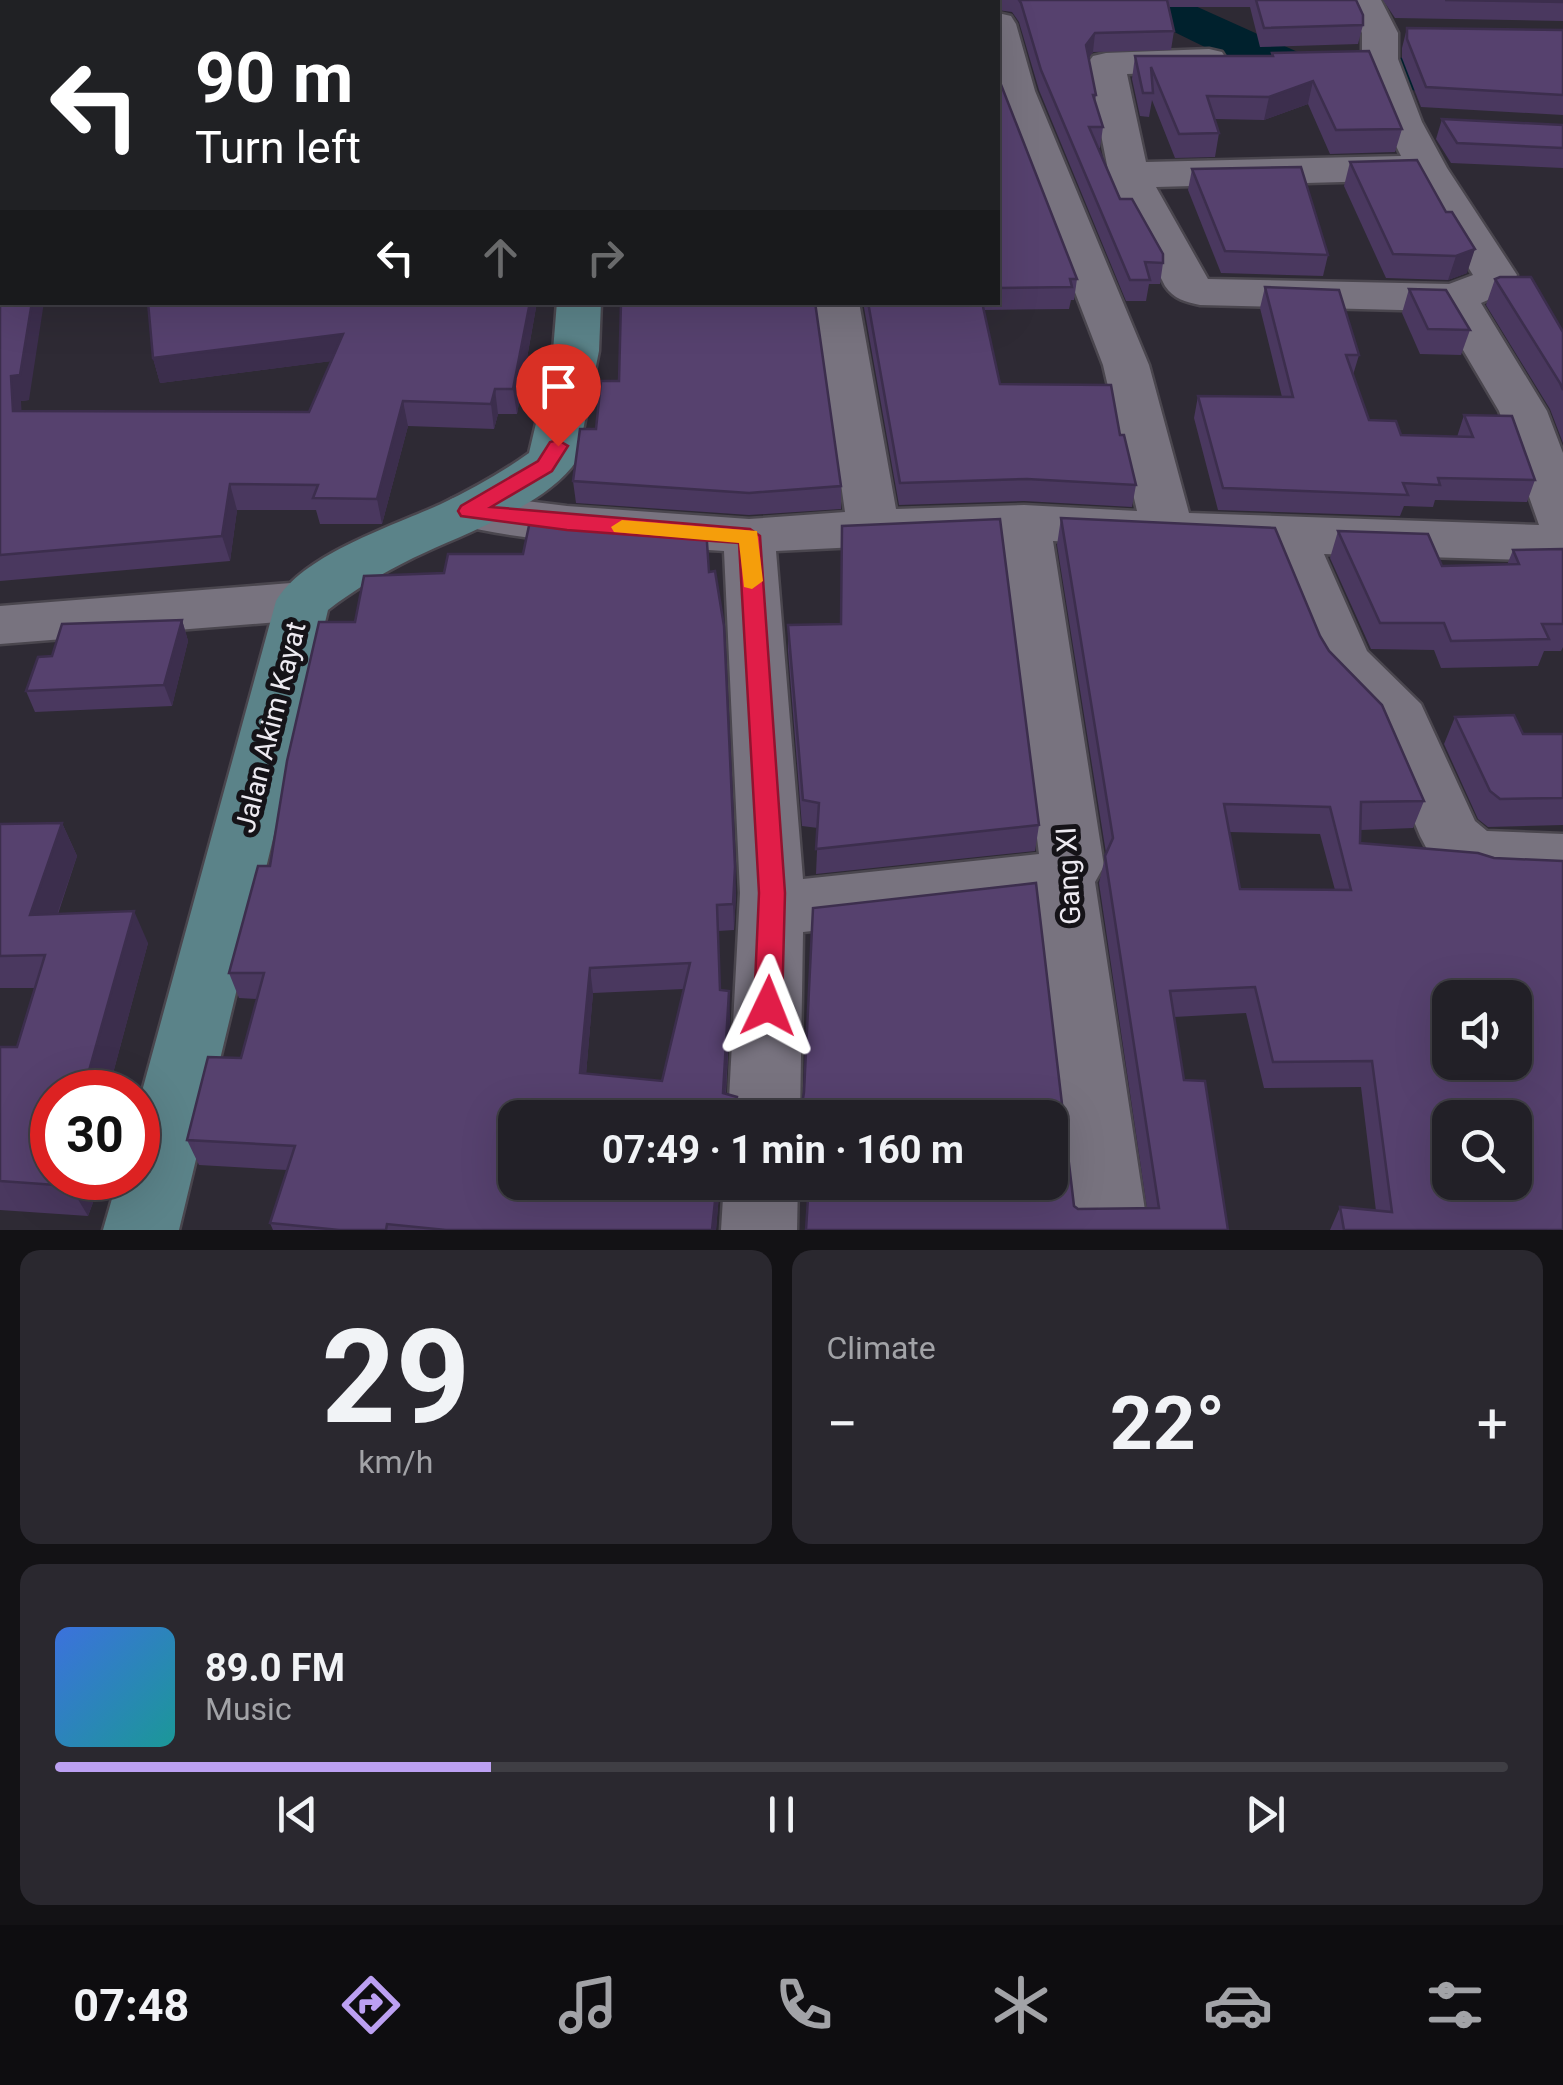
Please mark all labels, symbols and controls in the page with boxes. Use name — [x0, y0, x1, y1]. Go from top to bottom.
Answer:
text: 90 m — [195, 37, 353, 119]
icon: left — [30, 40, 160, 170]
text: Turn left — [195, 121, 361, 174]
icon: left — [368, 230, 423, 285]
icon: ahead — [473, 230, 528, 285]
icon: right — [578, 230, 633, 285]
pin — [516, 344, 601, 447]
icon: arrive — [531, 359, 586, 414]
street label: Jalan Akim Kayat — [228, 618, 313, 836]
street label: Gang XI — [1049, 826, 1088, 926]
position arrow — [716, 954, 820, 1058]
map controls — [1432, 980, 1532, 1200]
button: sound — [1432, 980, 1532, 1080]
speed limit sign: 30 — [30, 1070, 160, 1200]
button: search — [1432, 1100, 1532, 1200]
text: 07:49 · 1 min · 160 m — [602, 1128, 964, 1172]
text: 29 — [321, 1301, 470, 1454]
text: Climate — [827, 1329, 936, 1367]
text: 22° — [1110, 1379, 1225, 1467]
text: − — [827, 1392, 858, 1456]
text: + — [1477, 1392, 1508, 1456]
text: km/h — [358, 1443, 433, 1481]
text: 89.0 FM — [205, 1646, 345, 1690]
text: Music — [205, 1690, 292, 1728]
icon: previous — [270, 1787, 325, 1842]
icon: pause — [754, 1787, 809, 1842]
icon: next — [1238, 1787, 1293, 1842]
icon: directions — [336, 1970, 406, 2040]
icon: music — [553, 1970, 623, 2040]
icon: phone — [769, 1970, 839, 2040]
icon: climate — [986, 1970, 1056, 2040]
icon: car — [1203, 1970, 1273, 2040]
icon: filters — [1420, 1970, 1490, 2040]
text: 07:48 — [73, 1979, 189, 2032]

